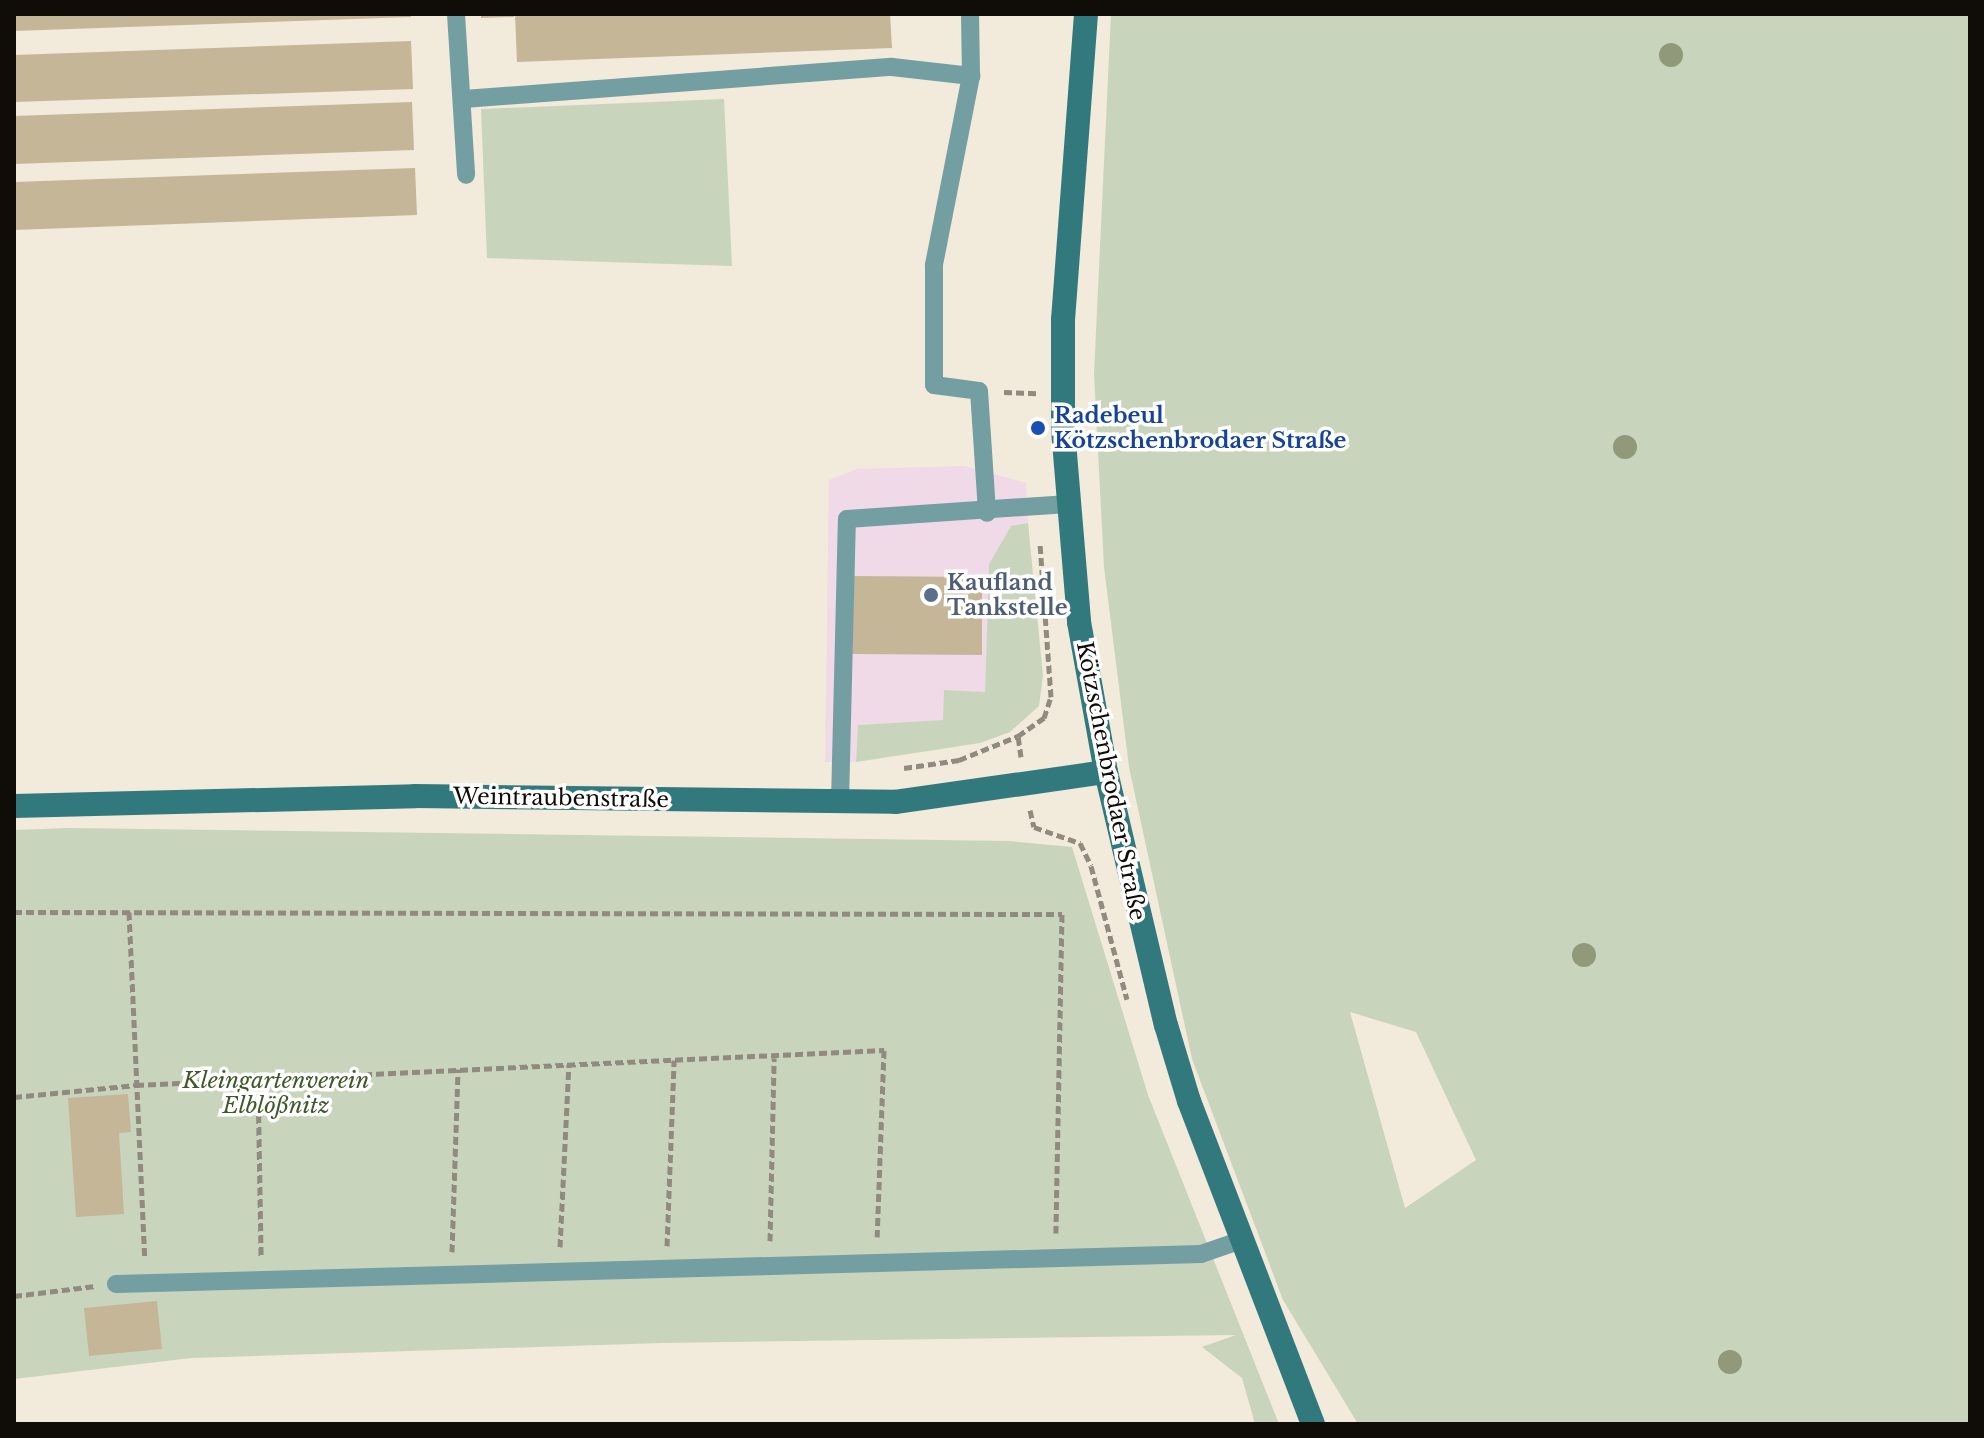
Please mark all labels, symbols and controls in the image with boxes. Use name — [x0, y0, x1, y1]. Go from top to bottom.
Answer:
place label: Radebeul Kötzschenbrodaer Straße — [1054, 402, 1347, 454]
marker: Radebeul Kötzschenbrodaer Straße — [1029, 419, 1047, 437]
place label: Kaufland Tankstelle — [947, 569, 1068, 620]
marker: Kaufland Tankstelle — [922, 586, 940, 604]
street label: Kötzschenbrodaer Straße — [1071, 639, 1151, 923]
street label: Weintraubenstraße — [453, 783, 669, 813]
park label: Kleingartenverein Elblößnitz — [183, 1067, 369, 1118]

